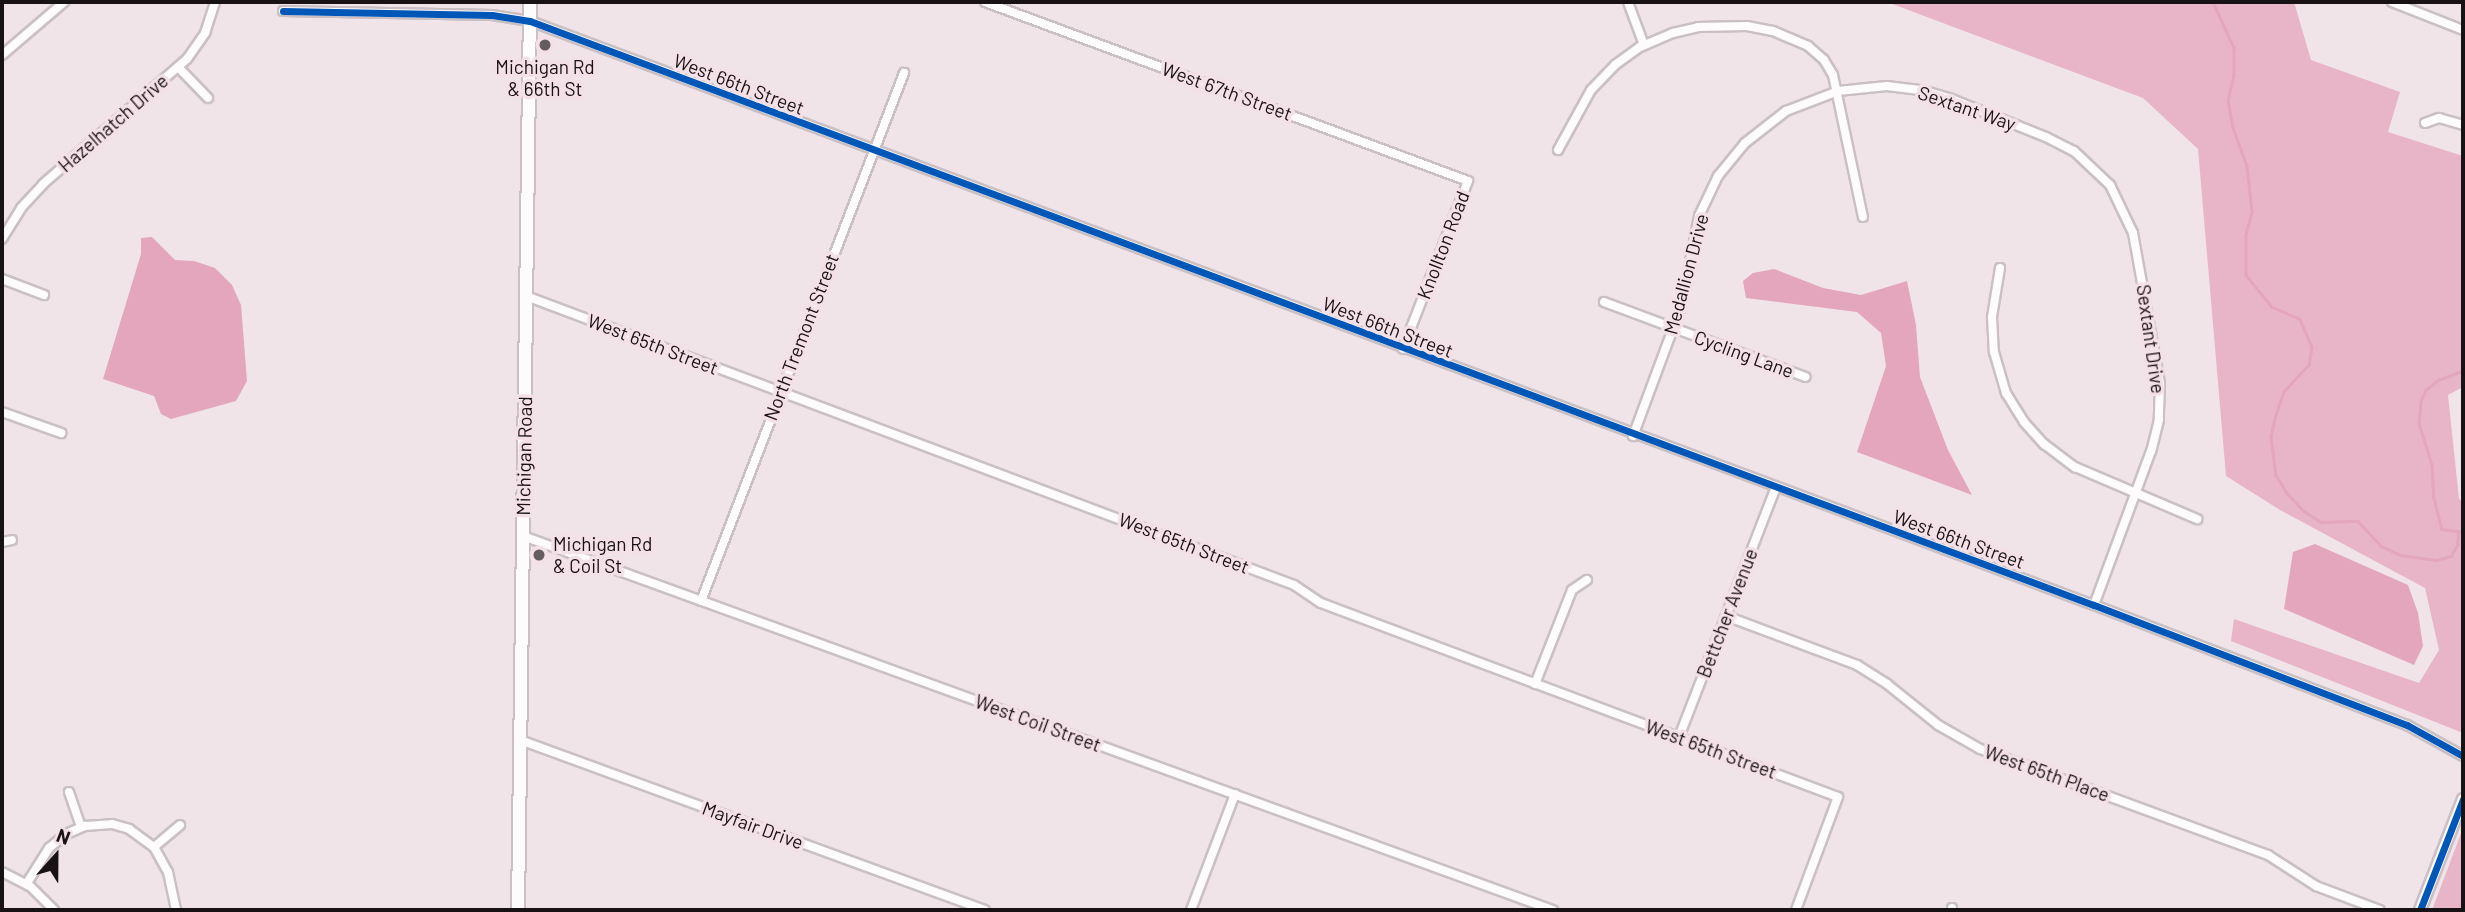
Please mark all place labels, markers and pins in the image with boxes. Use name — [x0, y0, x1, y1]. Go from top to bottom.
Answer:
marker: Michigan Rd & 66th St — [537, 37, 553, 53]
place label: Michigan Rd & 66th St — [495, 56, 595, 100]
place label: Michigan Rd & Coil St — [553, 533, 652, 577]
marker: Michigan Rd & Coil St — [531, 547, 547, 563]

